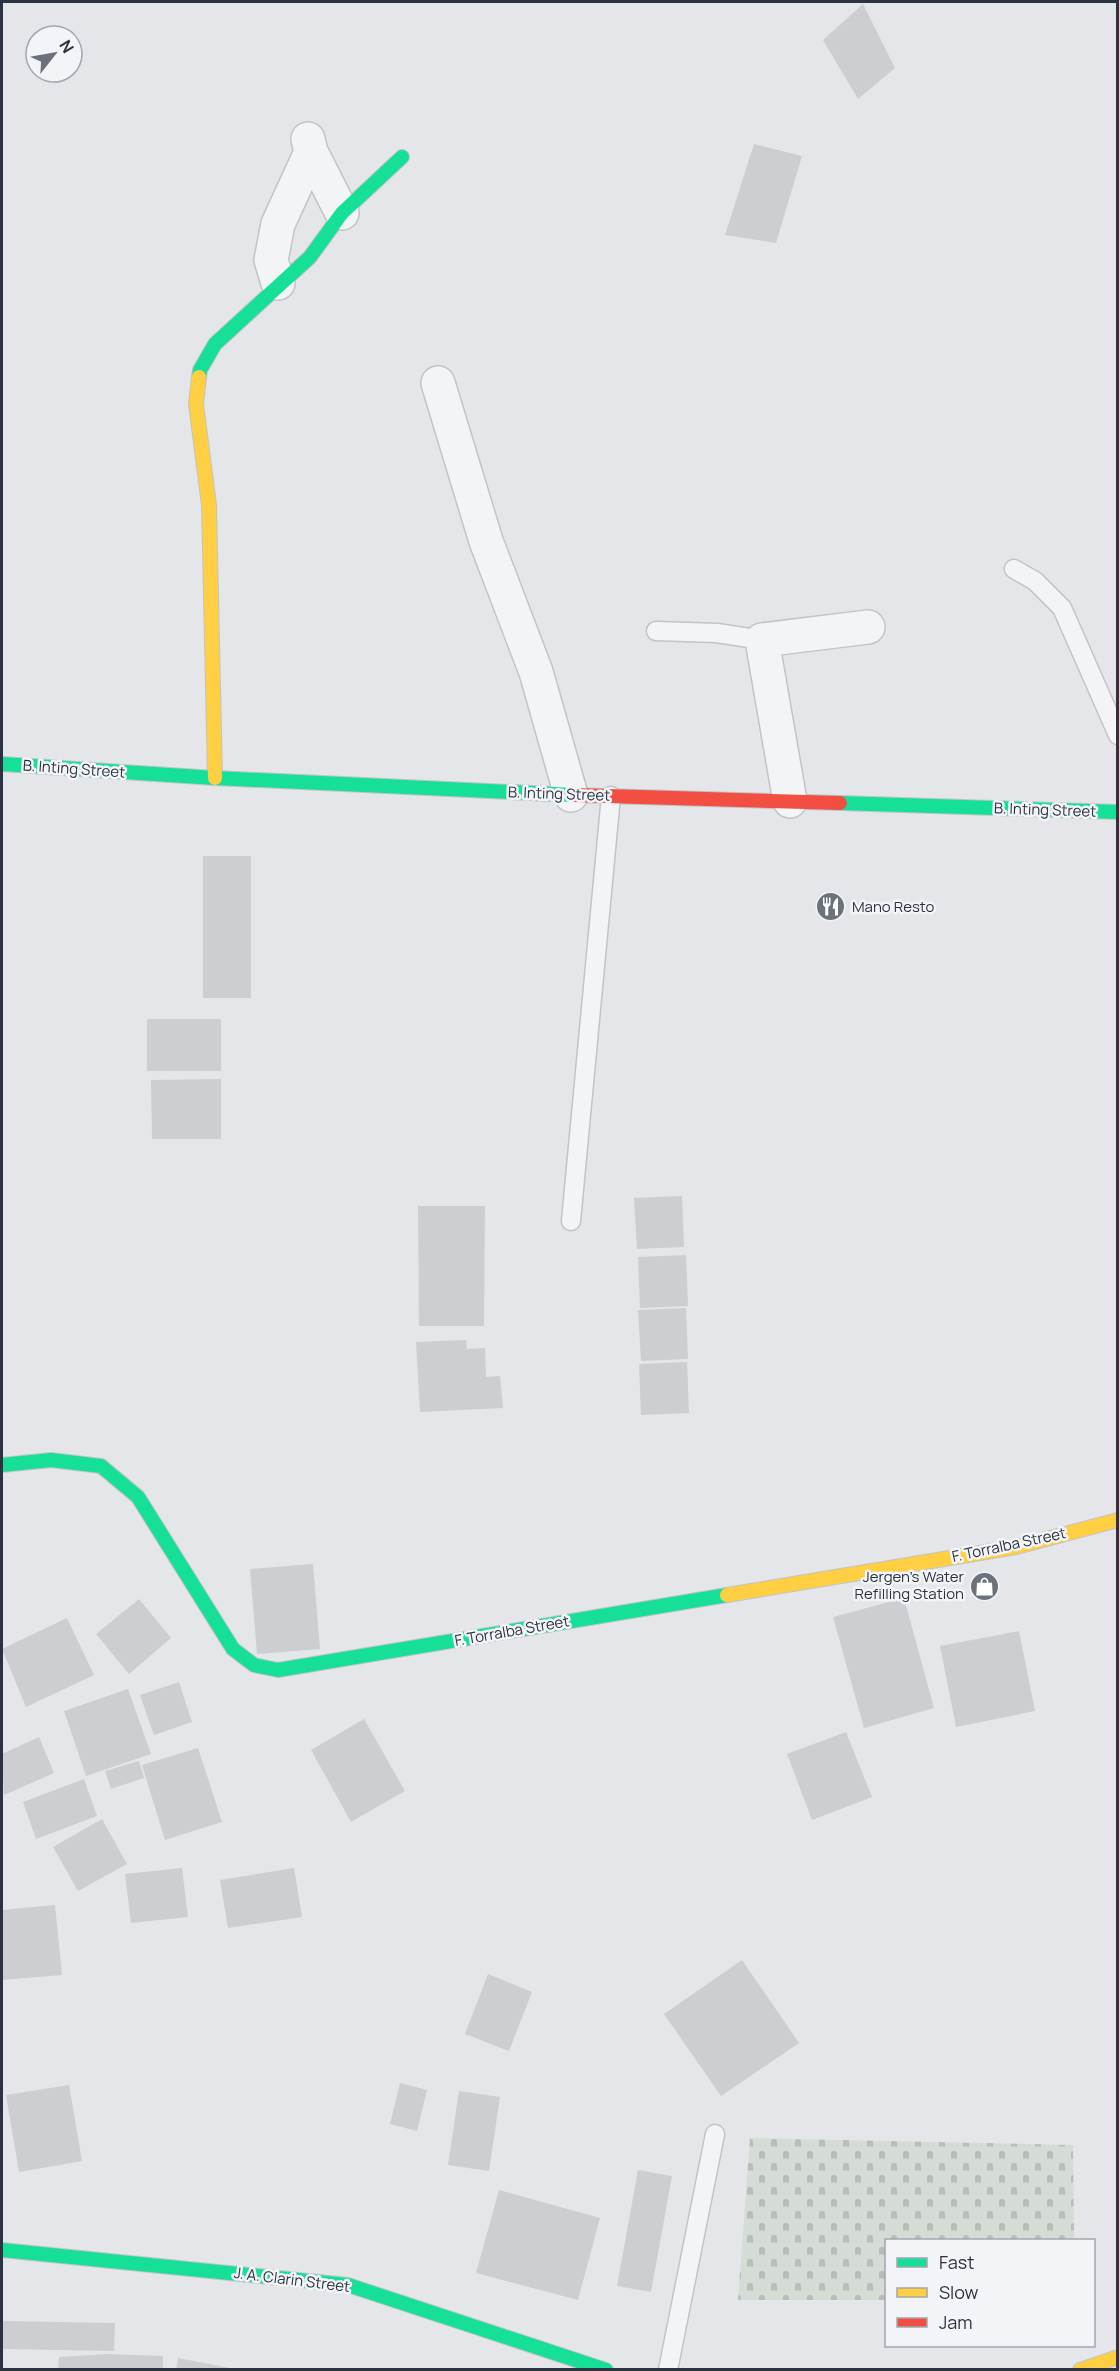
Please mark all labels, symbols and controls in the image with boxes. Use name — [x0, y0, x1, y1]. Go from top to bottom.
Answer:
north arrow — [24, 24, 84, 84]
text: N — [54, 36, 79, 57]
street label: B. Inting Street — [22, 754, 126, 783]
street label: B. Inting Street — [508, 781, 611, 806]
street label: B. Inting Street — [994, 797, 1097, 822]
restaurant icon: Mano Resto — [815, 891, 847, 923]
place label: Mano Resto — [852, 896, 934, 917]
street label: F. Torralba Street — [950, 1522, 1068, 1567]
place label: Jergen's Water Refilling Station — [855, 1566, 965, 1604]
shop icon: Jergen's Water Refilling Station — [969, 1570, 1001, 1602]
street label: F. Torralba Street — [453, 1610, 571, 1651]
legend — [885, 2239, 1095, 2347]
text: Fast — [939, 2250, 974, 2274]
street label: J. A. Clarin Street — [233, 2262, 351, 2297]
text: Slow — [939, 2280, 979, 2304]
text: Jam — [939, 2310, 973, 2334]

